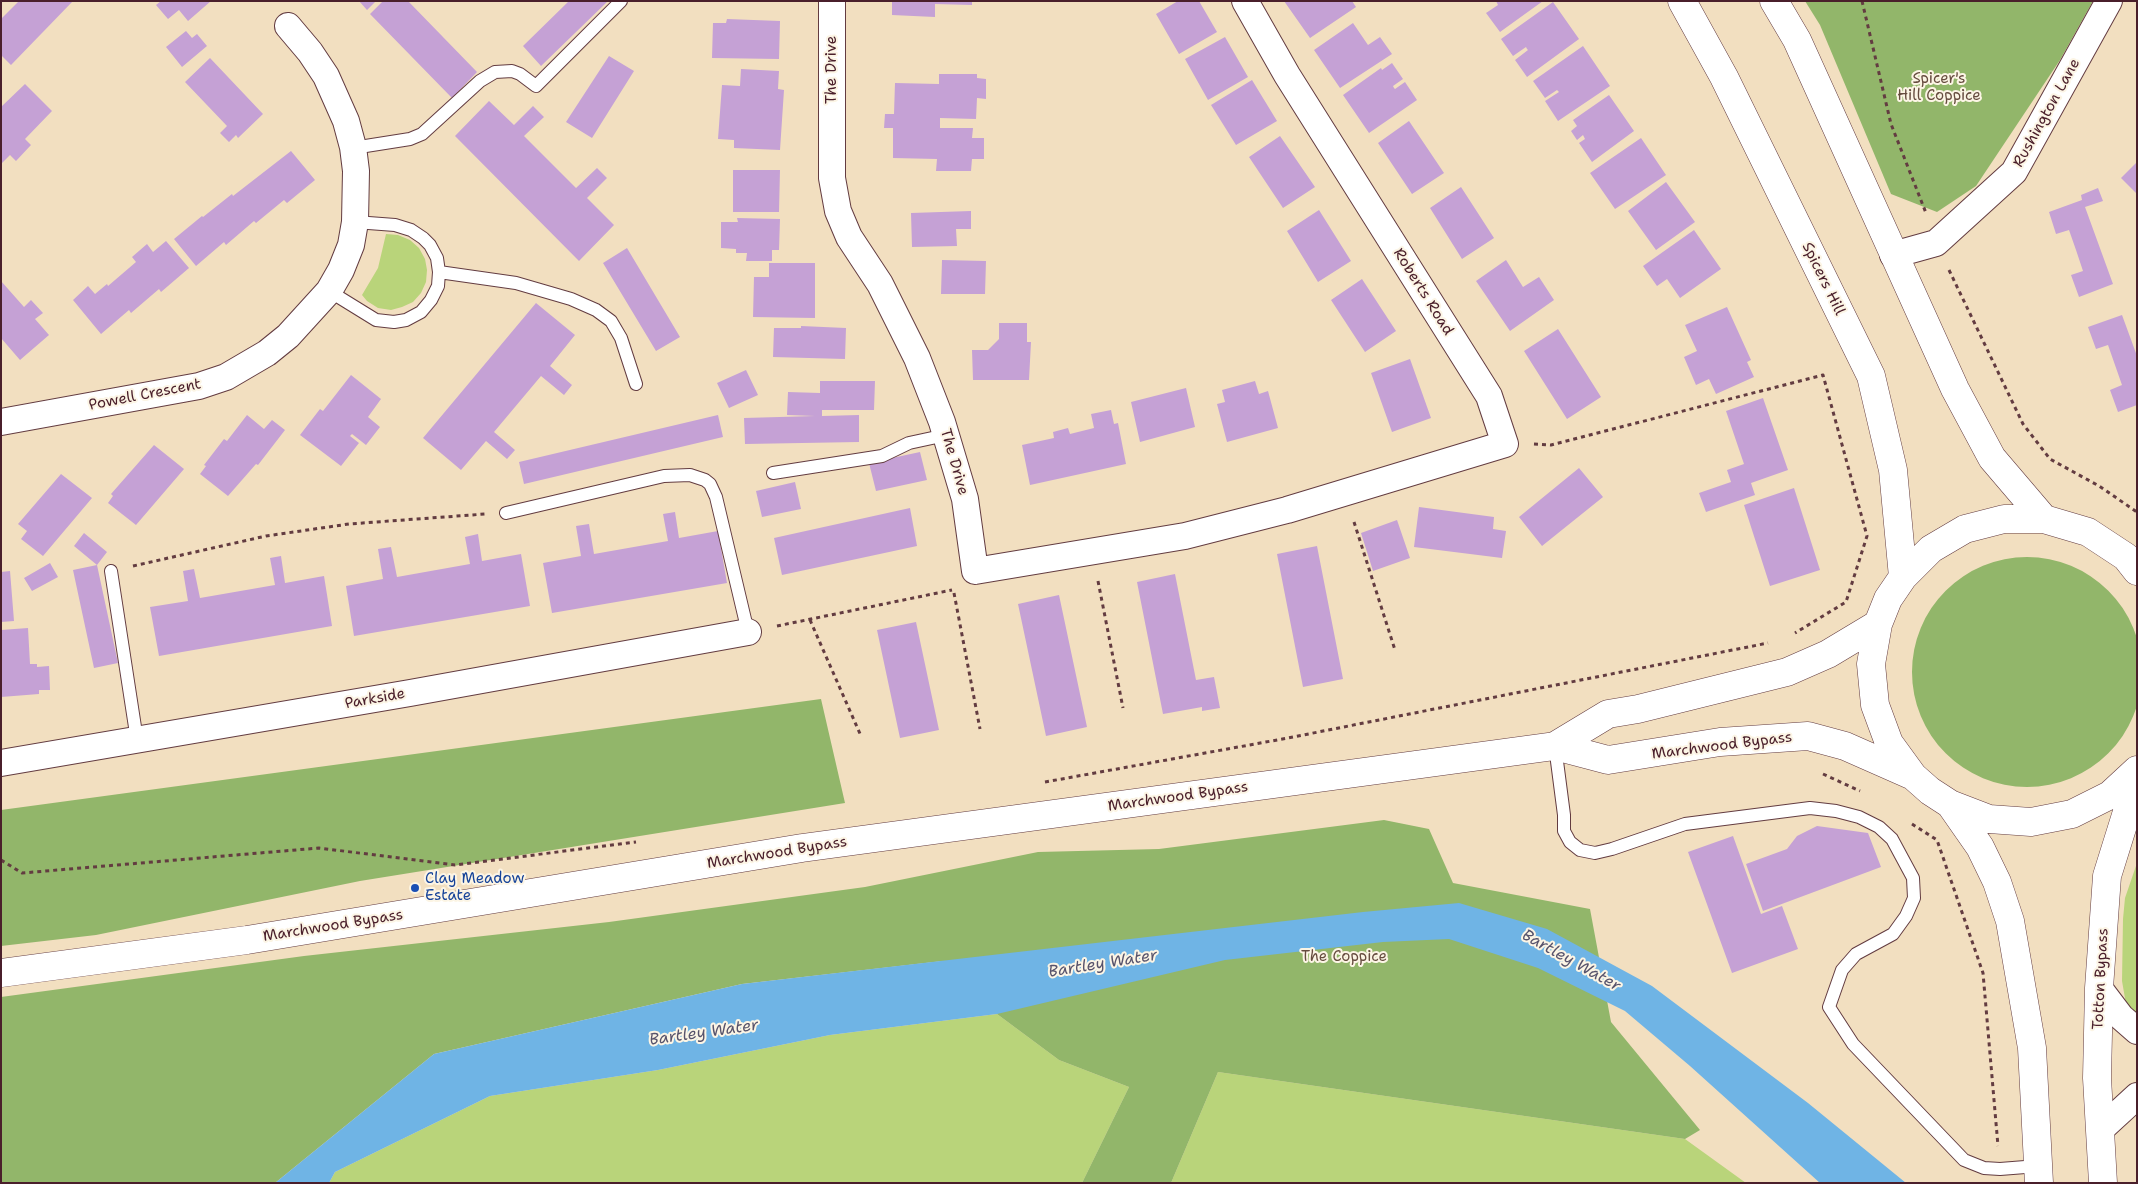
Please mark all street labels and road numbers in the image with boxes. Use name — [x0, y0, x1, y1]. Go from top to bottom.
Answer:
street label: The Drive — [823, 36, 841, 104]
street label: Rushington Lane — [2010, 56, 2084, 170]
street label: Spicers Hill — [1798, 240, 1848, 318]
street label: Roberts Road — [1389, 245, 1457, 339]
street label: Powell Crescent — [87, 375, 203, 415]
street label: The Drive — [936, 427, 972, 497]
street label: Parkside — [343, 685, 407, 713]
street label: Marchwood Bypass — [1651, 728, 1793, 764]
street label: Marchwood Bypass — [1107, 778, 1249, 816]
street label: Marchwood Bypass — [706, 833, 848, 873]
street label: Marchwood Bypass — [262, 906, 404, 946]
street label: Totton Bypass — [2089, 928, 2113, 1030]

